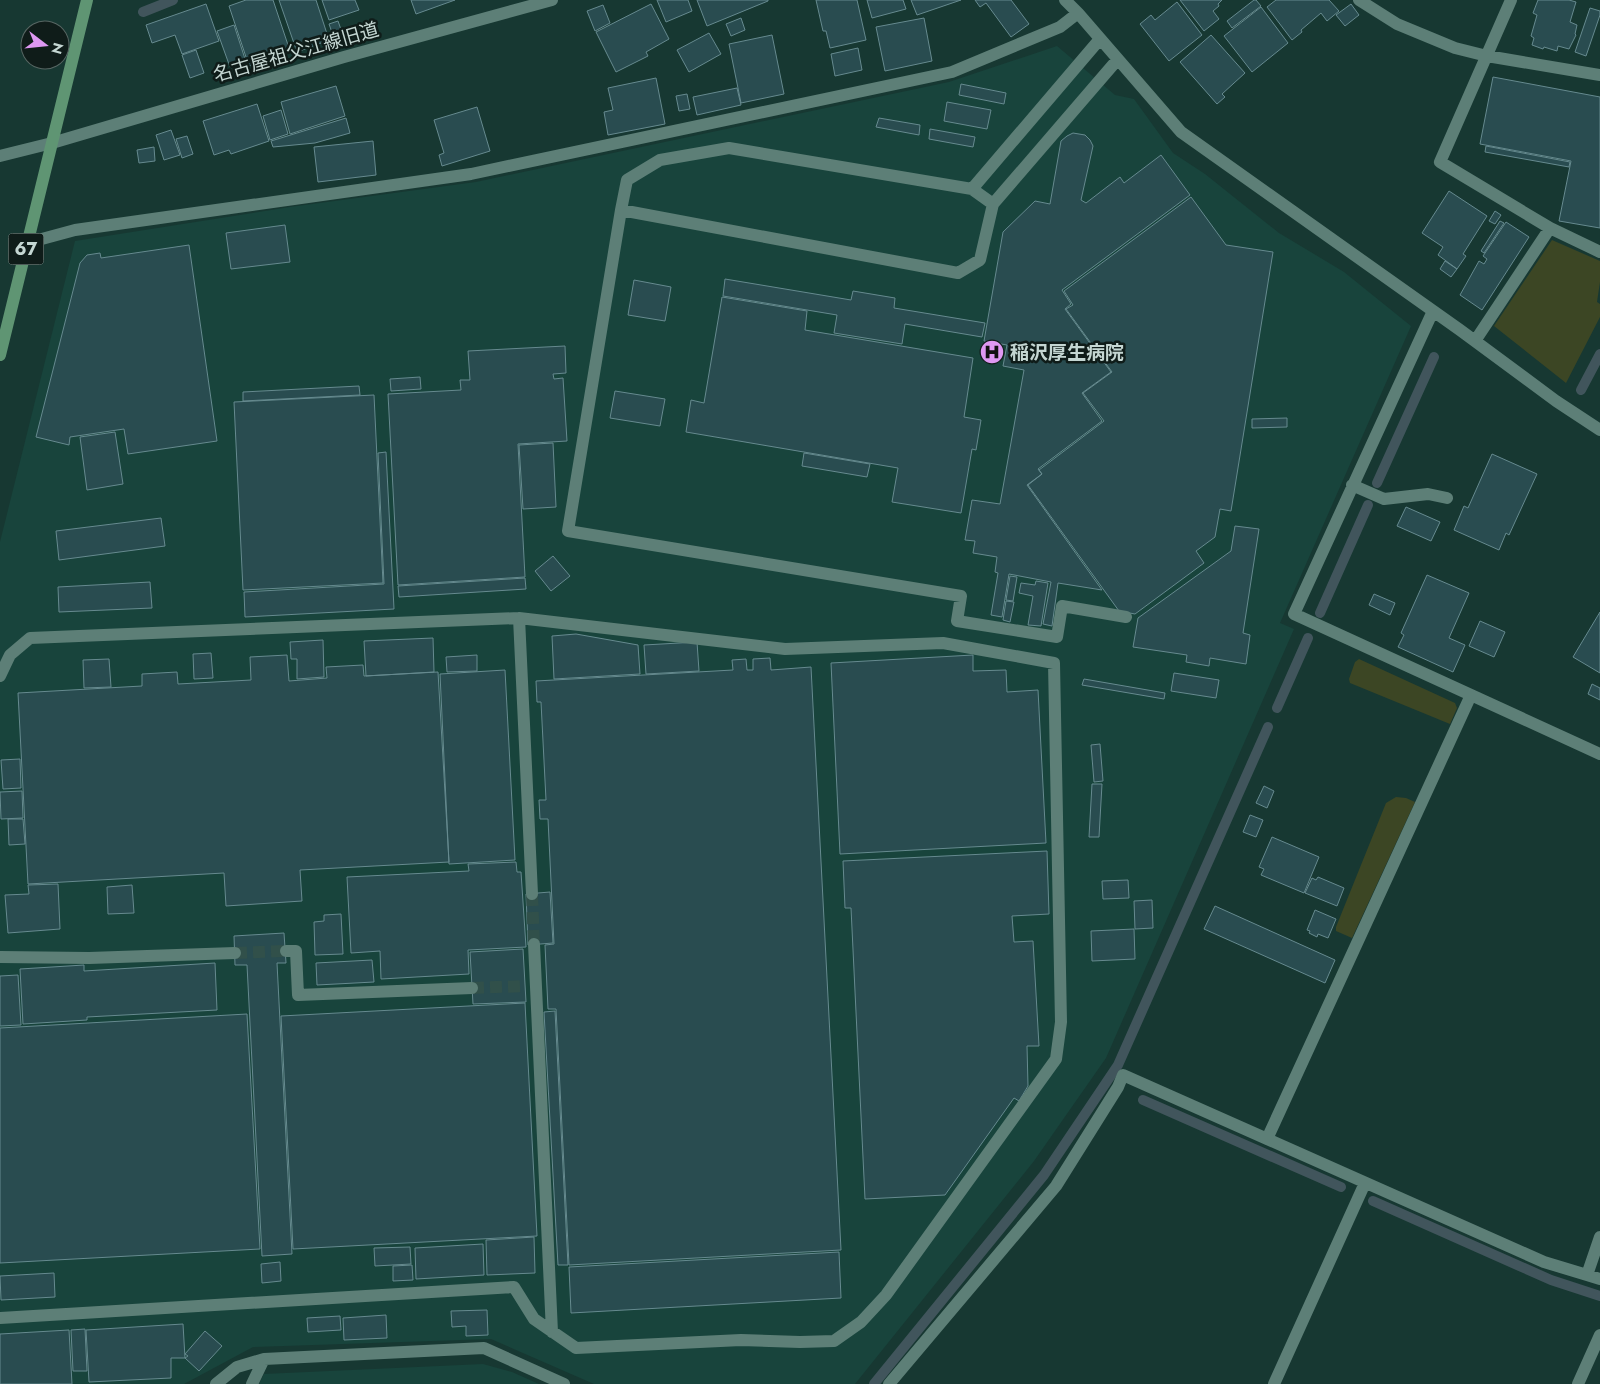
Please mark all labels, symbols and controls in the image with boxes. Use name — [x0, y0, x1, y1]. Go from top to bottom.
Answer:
street label: 名古屋祖父江線旧道 — [210, 15, 382, 89]
north arrow — [20, 20, 70, 70]
text: N — [46, 40, 69, 57]
road number: 67 — [8, 233, 44, 264]
hospital icon: 稲沢厚生病院 — [979, 339, 1005, 365]
place label: 稲沢厚生病院 — [1010, 339, 1124, 366]

